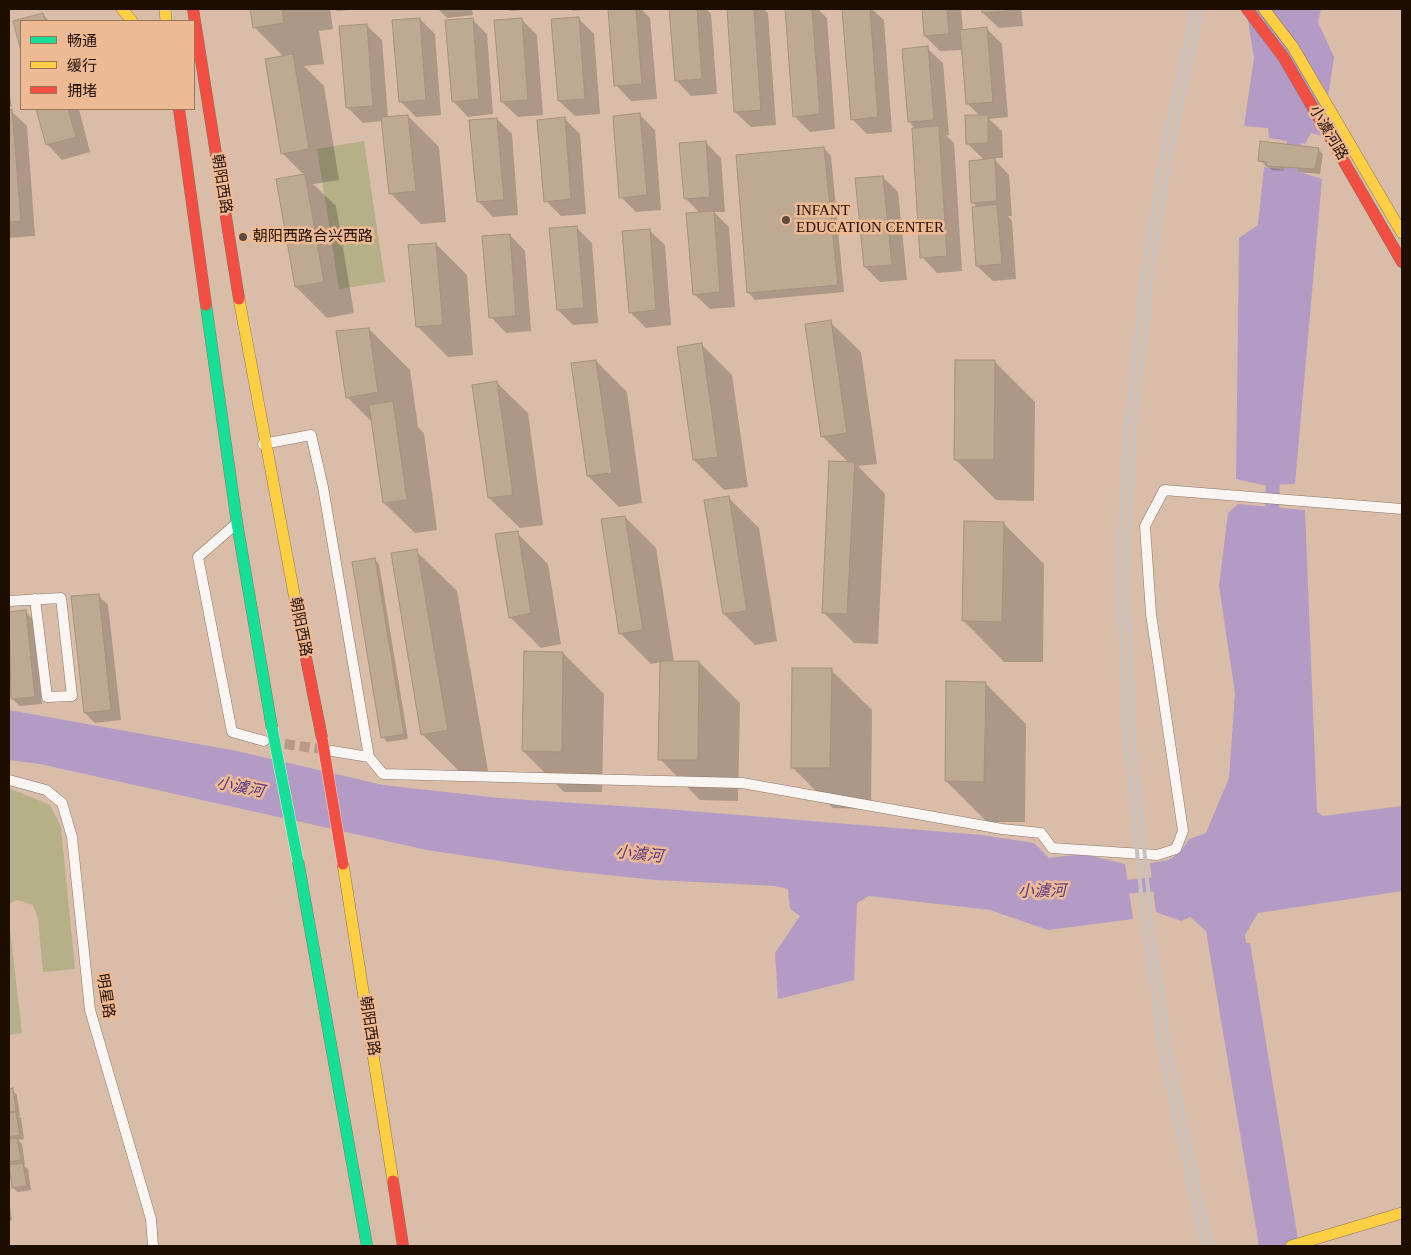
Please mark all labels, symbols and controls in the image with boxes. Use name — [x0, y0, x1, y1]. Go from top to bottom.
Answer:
legend — [20, 20, 195, 110]
text: 畅通 — [67, 33, 97, 49]
text: 缓行 — [67, 58, 97, 74]
text: 拥堵 — [67, 83, 97, 99]
street label: 小澞河路 — [1305, 103, 1351, 163]
street label: 朝阳西路 — [207, 153, 235, 215]
place label: INFANT EDUCATION CENTER — [796, 202, 944, 237]
marker: INFANT EDUCATION CENTER — [780, 214, 792, 226]
place label: 朝阳西路合兴西路 — [253, 228, 373, 246]
marker: 朝阳西路合兴西路 — [237, 231, 249, 243]
street label: 朝阳西路 — [285, 596, 315, 658]
water label: 小澞河 — [215, 774, 265, 802]
water label: 小澞河 — [614, 843, 664, 867]
water label: 小澞河 — [1018, 882, 1066, 902]
street label: 明星路 — [93, 972, 117, 1020]
street label: 朝阳西路 — [355, 995, 383, 1057]

